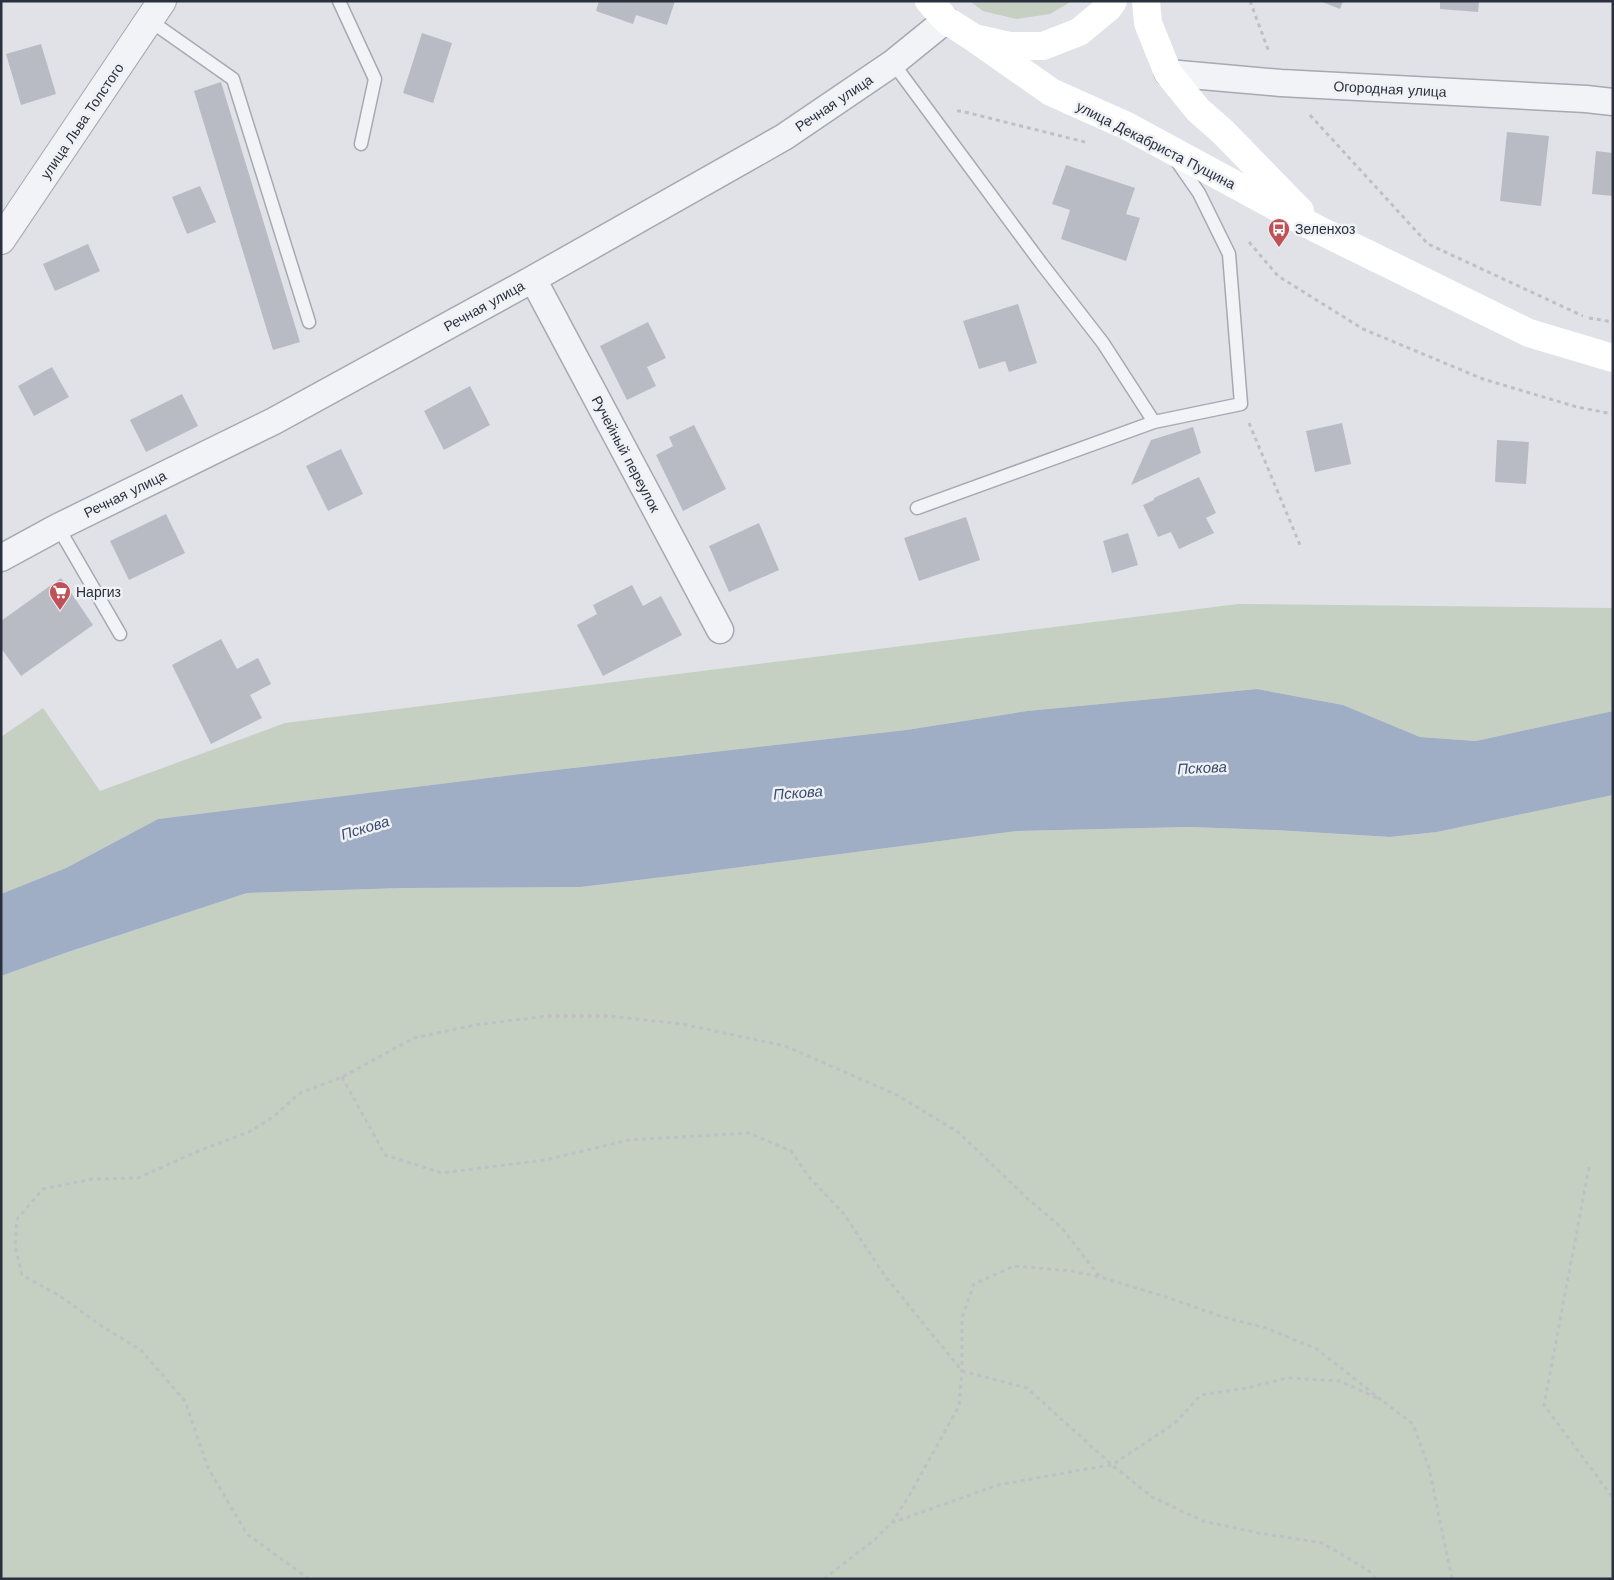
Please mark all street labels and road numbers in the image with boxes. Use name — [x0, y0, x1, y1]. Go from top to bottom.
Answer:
street label: улица Льва Толстого — [37, 60, 127, 182]
street label: Речная улица — [792, 71, 876, 135]
street label: Огородная улица — [1333, 78, 1447, 100]
street label: улица Декабриста Пущина — [1074, 98, 1238, 192]
street label: Речная улица — [441, 277, 527, 335]
street label: Ручейный переулок — [589, 393, 664, 516]
street label: Речная улица — [81, 467, 169, 521]

